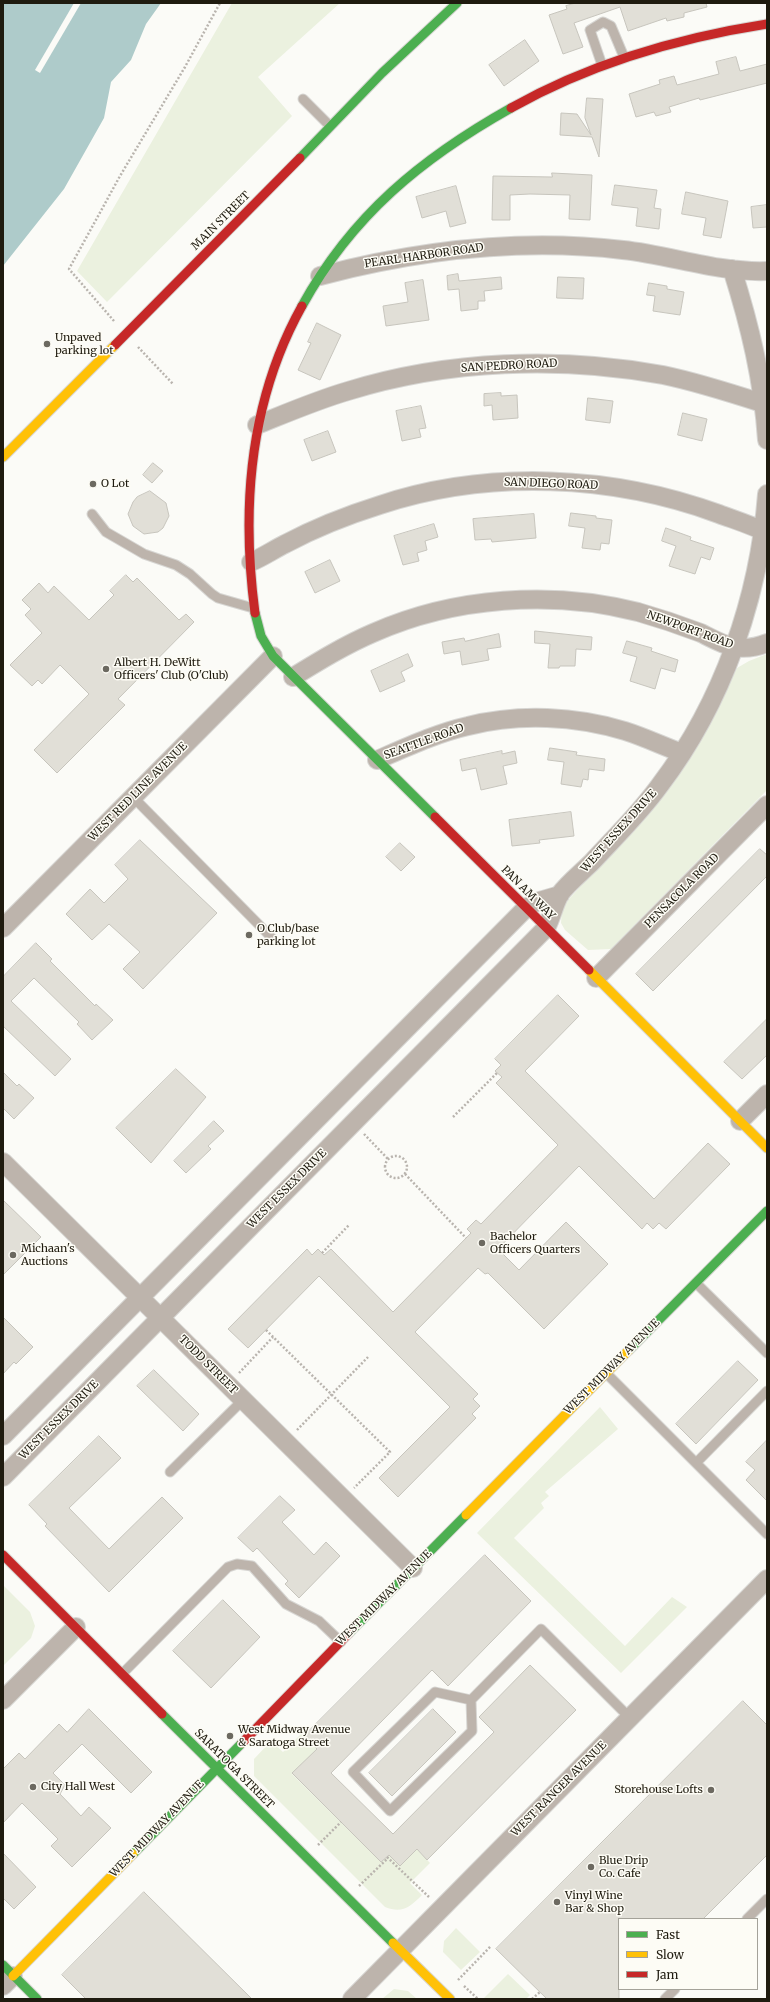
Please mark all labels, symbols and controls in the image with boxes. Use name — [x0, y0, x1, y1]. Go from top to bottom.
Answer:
street label: MAIN STREET — [189, 189, 253, 253]
street label: PEARL HARBOR ROAD — [364, 241, 484, 271]
place label: Unpaved parking lot — [55, 331, 114, 357]
marker: Unpaved parking lot — [42, 339, 52, 349]
street label: SAN PEDRO ROAD — [460, 357, 558, 375]
street label: SAN DIEGO ROAD — [504, 476, 598, 492]
place label: O Lot — [101, 477, 129, 491]
marker: O Lot — [88, 479, 98, 489]
street label: NEWPORT ROAD — [645, 608, 735, 652]
place label: Albert H. DeWitt Officers' Club (O'Club) — [114, 656, 229, 682]
marker: Albert H. DeWitt Officers' Club (O'Club) — [101, 664, 111, 674]
street label: SEATTLE ROAD — [382, 721, 466, 763]
street label: WEST RED LINE AVENUE — [86, 740, 190, 844]
street label: WEST ESSEX DRIVE — [578, 787, 660, 875]
street label: PENSACOLA ROAD — [642, 851, 722, 931]
street label: PAN AM WAY — [498, 863, 558, 923]
place label: O Club/base parking lot — [257, 922, 319, 948]
marker: O Club/base parking lot — [244, 930, 254, 940]
street label: WEST ESSEX DRIVE — [245, 1147, 329, 1231]
place label: Bachelor Officers Quarters — [490, 1230, 580, 1256]
marker: Bachelor Officers Quarters — [477, 1238, 487, 1248]
place label: Michaan's Auctions — [21, 1242, 75, 1268]
marker: Michaan's Auctions — [8, 1250, 18, 1260]
street label: WEST MIDWAY AVENUE — [561, 1316, 663, 1418]
street label: TODD STREET — [176, 1333, 240, 1397]
street label: WEST ESSEX DRIVE — [17, 1378, 101, 1462]
street label: WEST MIDWAY AVENUE — [333, 1547, 435, 1649]
place label: West Midway Avenue & Saratoga Street — [238, 1723, 350, 1749]
street label: SARATOGA STREET — [191, 1726, 277, 1812]
marker: West Midway Avenue & Saratoga Street — [225, 1731, 235, 1741]
street label: WEST RANGER AVENUE — [509, 1739, 609, 1839]
street label: WEST MIDWAY AVENUE — [107, 1778, 207, 1880]
place label: City Hall West — [41, 1780, 115, 1794]
marker: City Hall West — [28, 1782, 38, 1792]
place label: Storehouse Lofts — [614, 1783, 703, 1797]
marker: Storehouse Lofts — [706, 1785, 716, 1795]
place label: Blue Drip Co. Cafe — [599, 1854, 648, 1880]
marker: Blue Drip Co. Cafe — [586, 1862, 596, 1872]
place label: Vinyl Wine Bar & Shop — [565, 1889, 624, 1915]
marker: Vinyl Wine Bar & Shop — [552, 1897, 562, 1907]
legend — [618, 1918, 758, 1990]
text: Fast — [656, 1927, 680, 1942]
text: Slow — [656, 1947, 684, 1962]
text: Jam — [656, 1967, 678, 1982]

